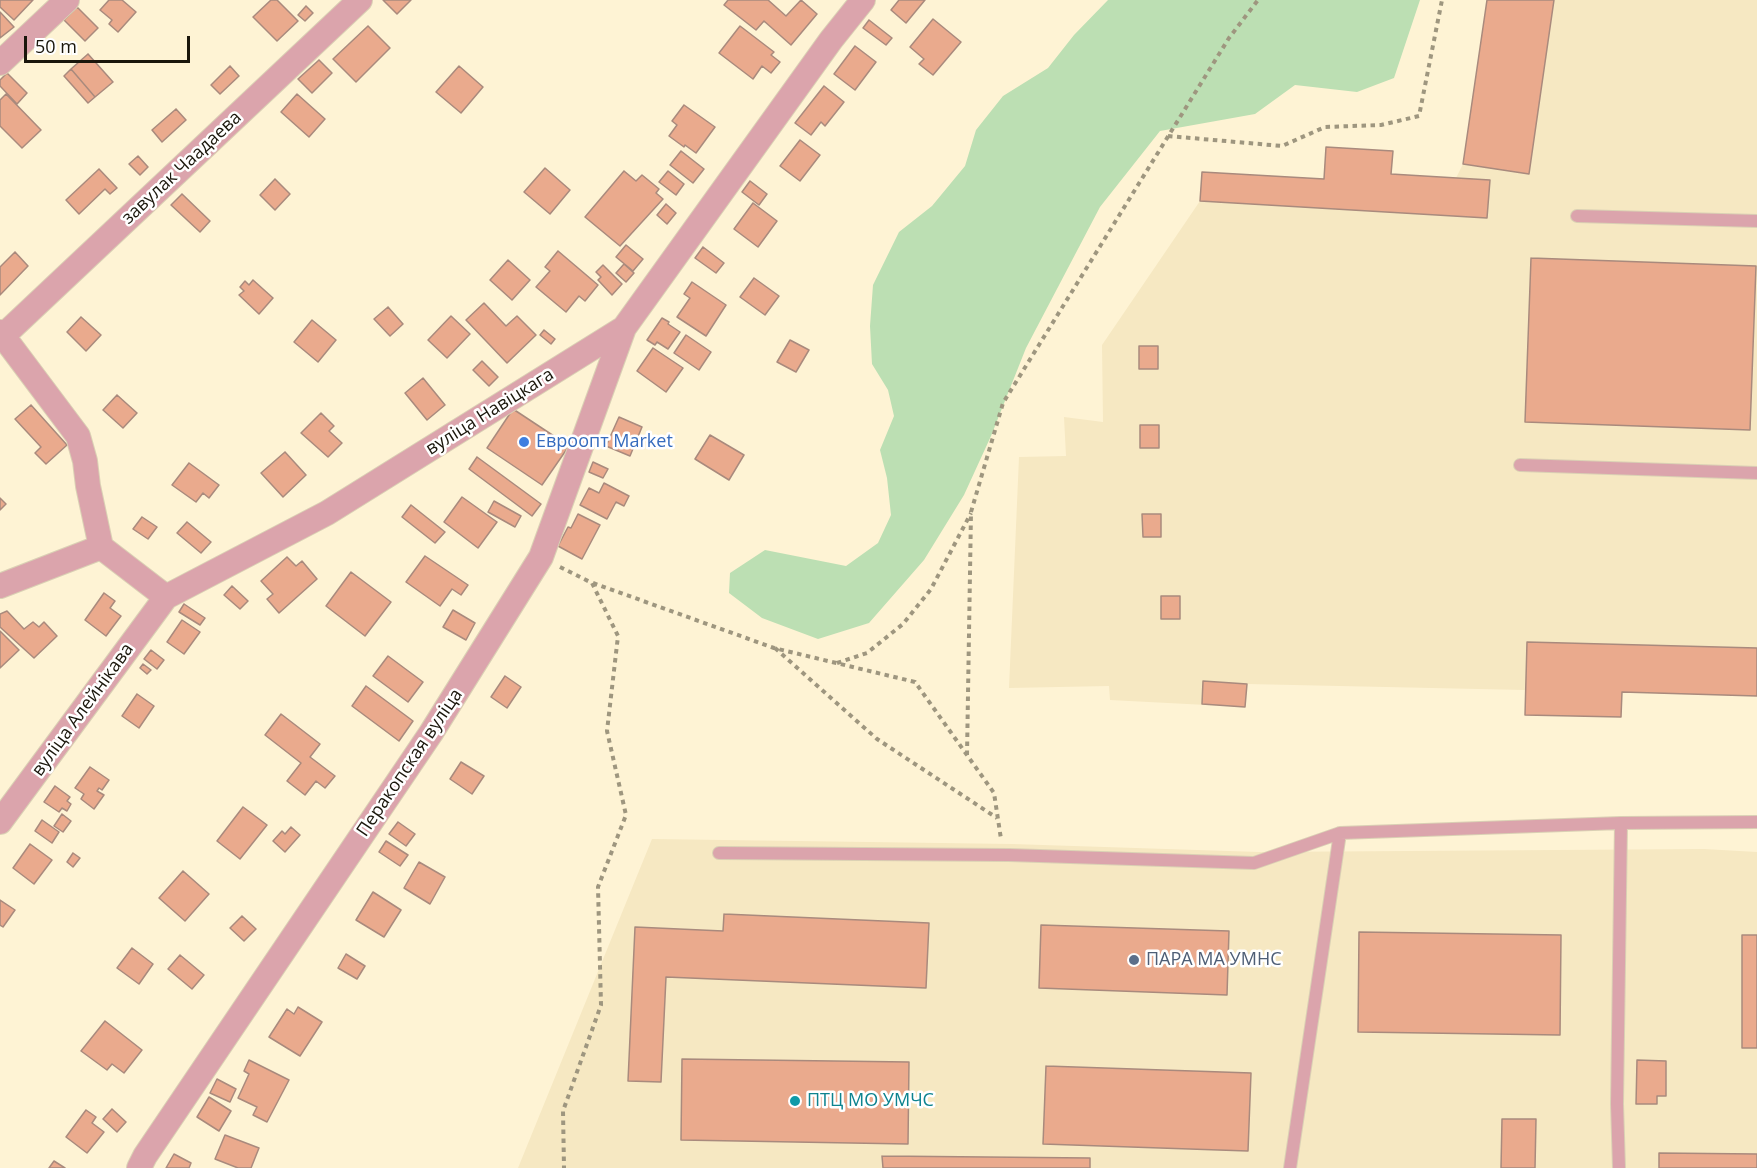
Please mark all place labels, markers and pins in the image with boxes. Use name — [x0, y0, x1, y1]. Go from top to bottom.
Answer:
place label: Евроопт Market — [536, 431, 673, 453]
marker: Евроопт Market — [517, 435, 531, 449]
place label: ПАРА МА УМНС — [1146, 949, 1282, 971]
marker: ПАРА МА УМНС — [1127, 953, 1141, 967]
place label: ПТЦ МО УМЧС — [807, 1090, 934, 1112]
marker: ПТЦ МО УМЧС — [788, 1094, 802, 1108]

